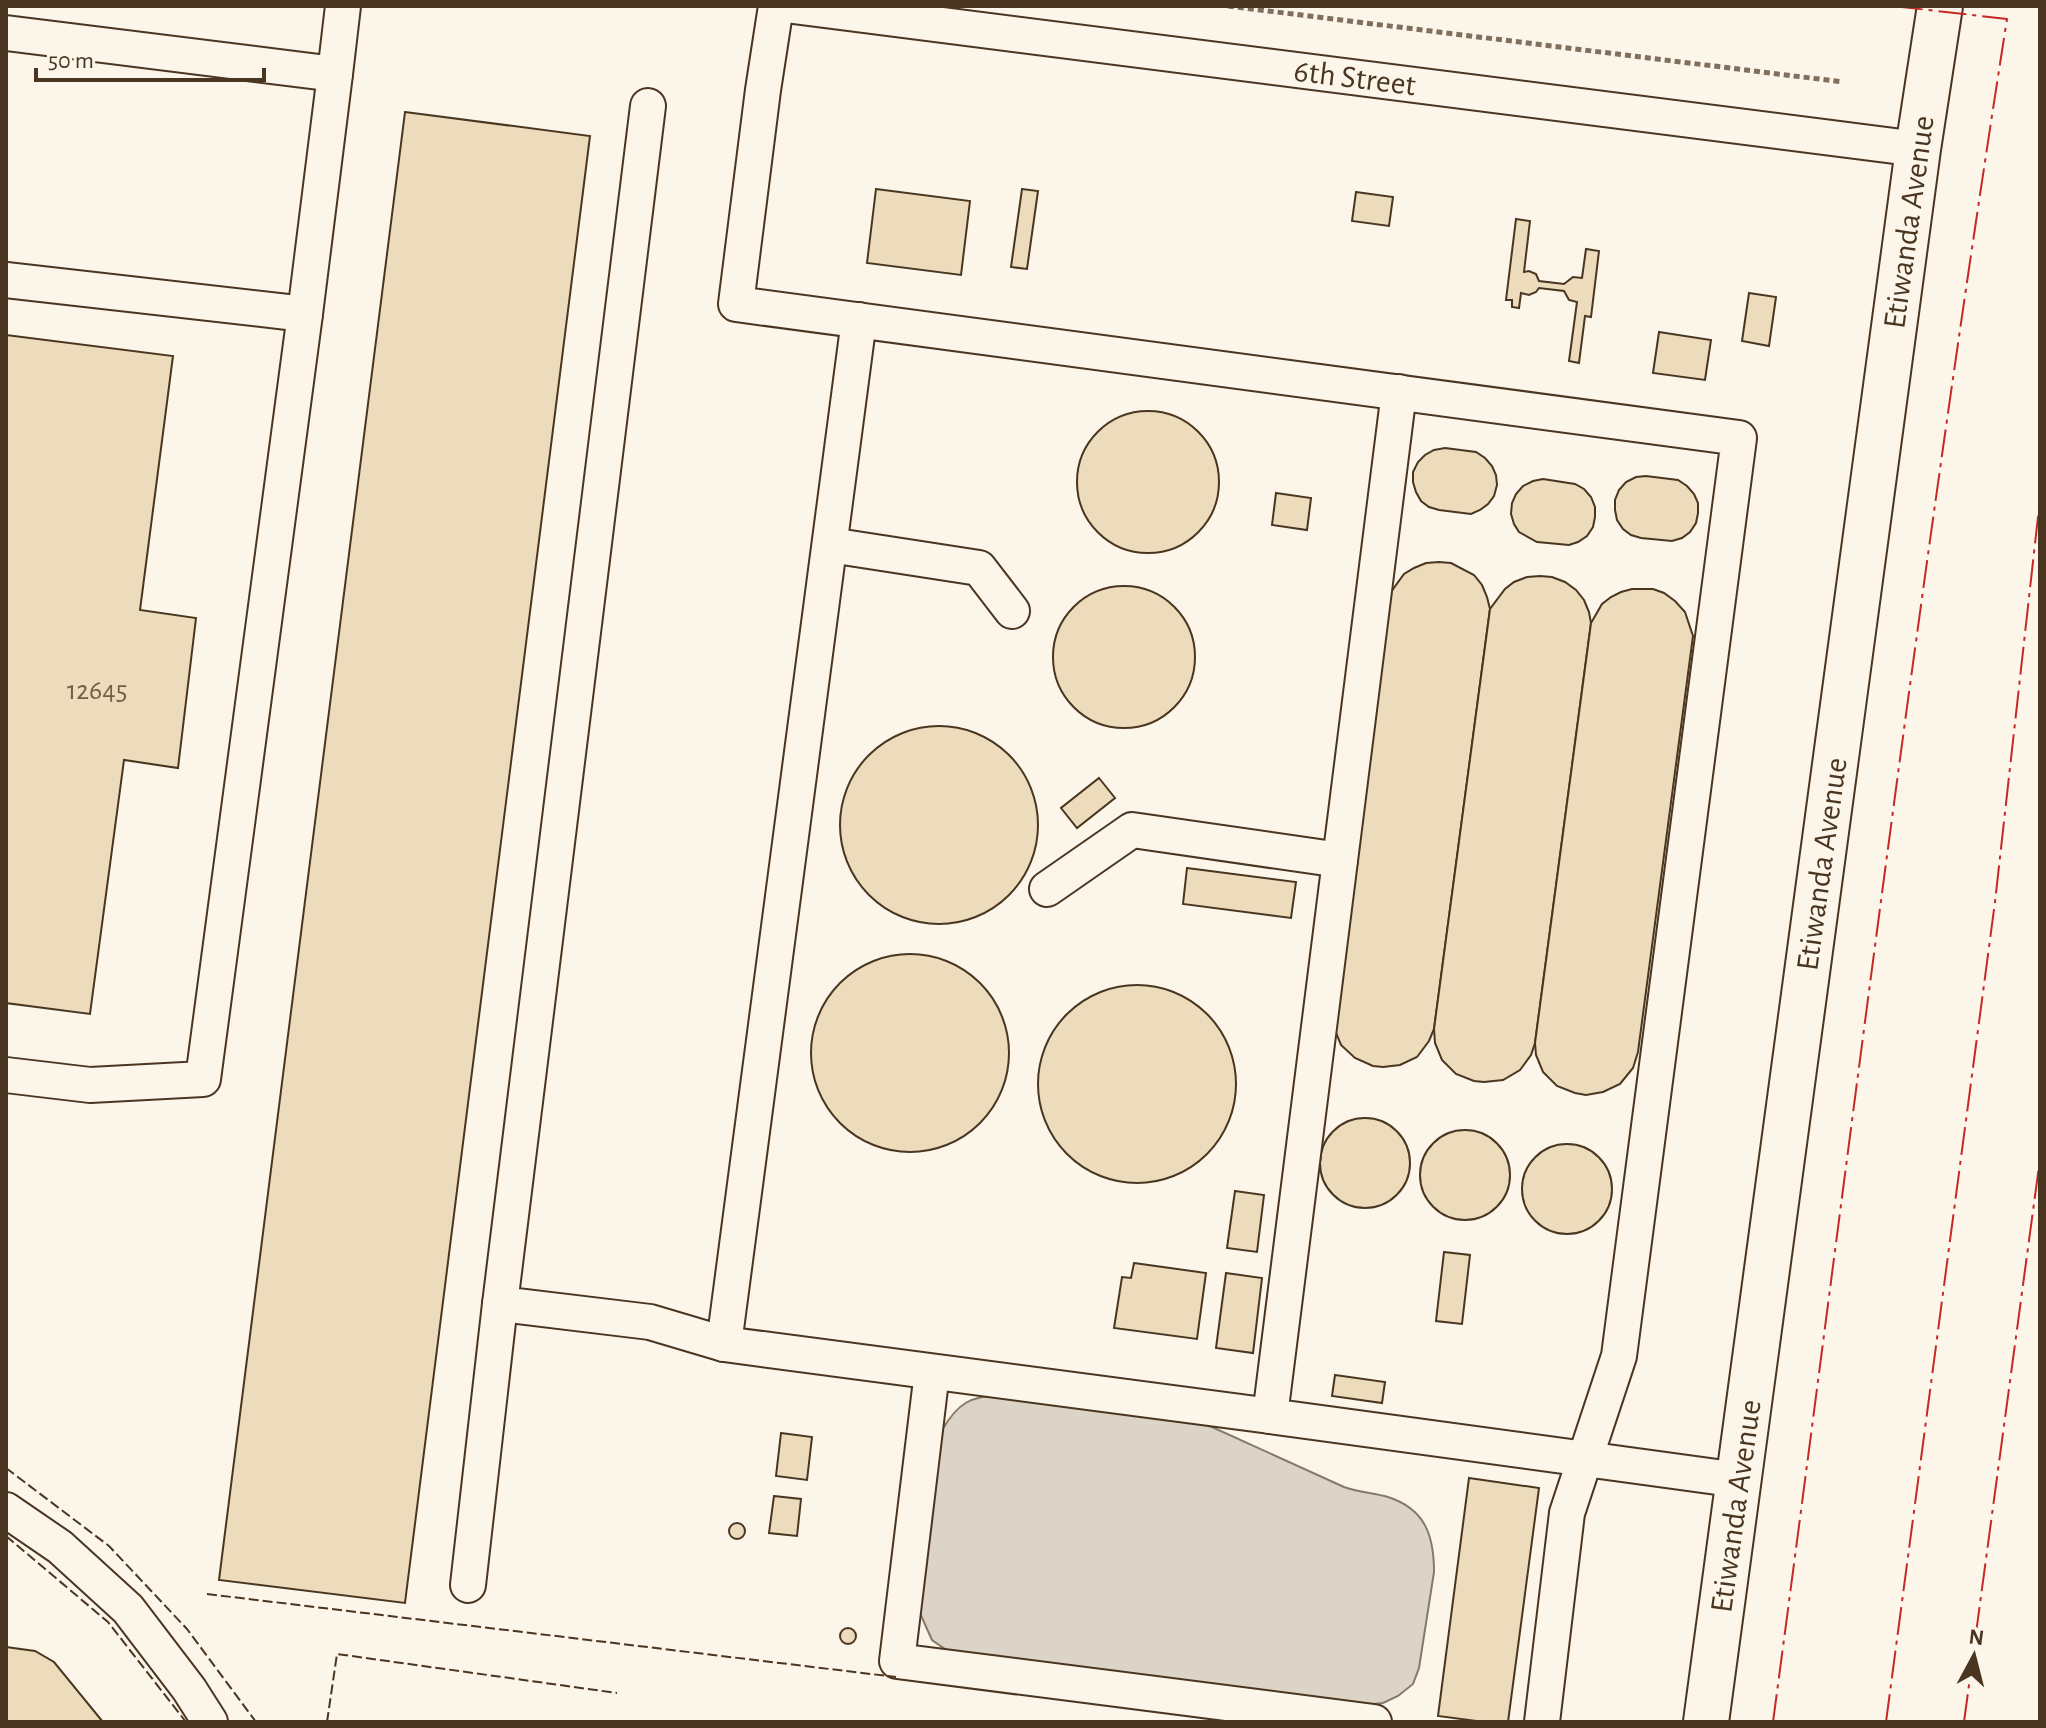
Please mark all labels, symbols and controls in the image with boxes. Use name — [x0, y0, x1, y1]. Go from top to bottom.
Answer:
scale bar — [36, 32, 264, 82]
text: 50 m — [48, 49, 94, 73]
street label: 6th Street — [1292, 55, 1418, 101]
street label: Etiwanda Avenue — [1878, 114, 1940, 331]
house number: 12645 — [67, 677, 127, 705]
street label: Etiwanda Avenue — [1791, 756, 1853, 973]
street label: Etiwanda Avenue — [1705, 1398, 1767, 1615]
north arrow — [1934, 1616, 2014, 1696]
text: N — [1967, 1625, 1985, 1649]

